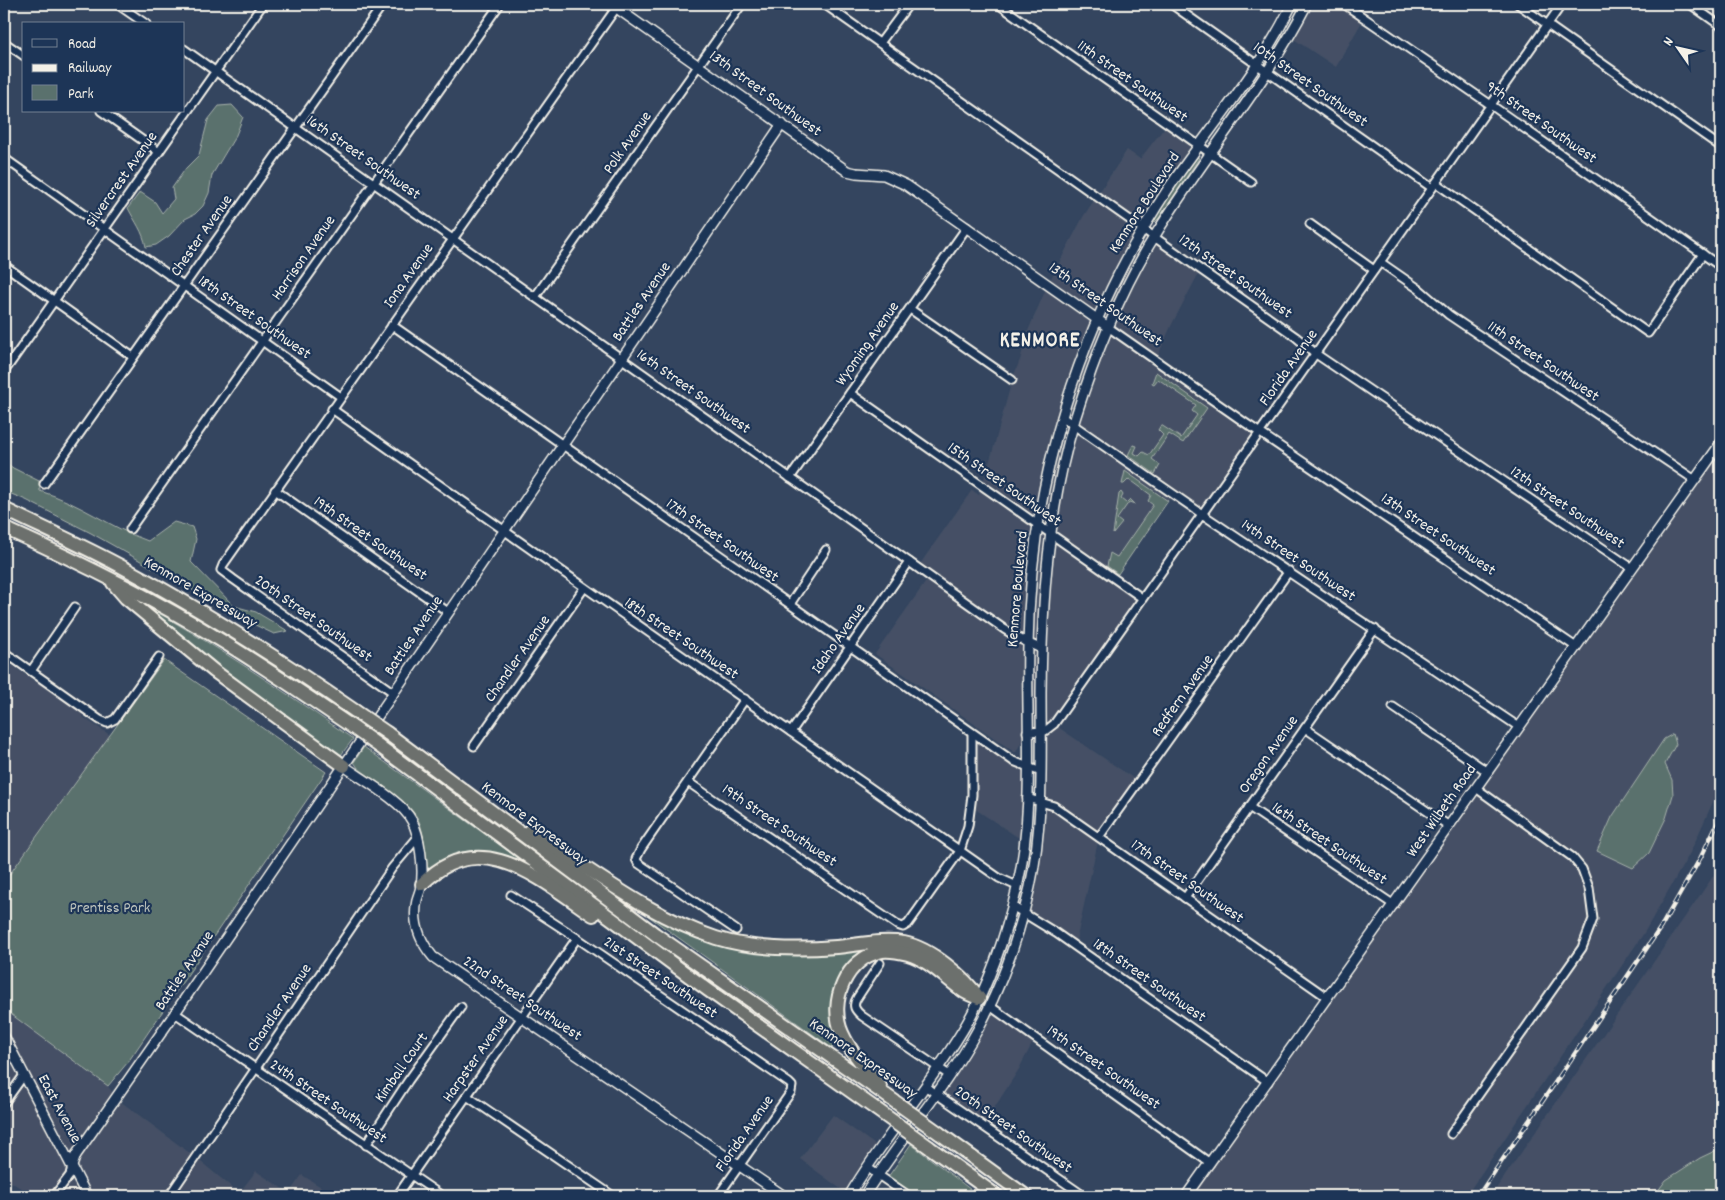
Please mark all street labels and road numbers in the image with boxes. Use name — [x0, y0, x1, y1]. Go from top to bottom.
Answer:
street label: 11th Street Southwest — [1072, 35, 1192, 129]
street label: 10th Street Southwest — [1248, 37, 1372, 133]
street label: 13th Street Southwest — [704, 45, 826, 143]
street label: 9th Street Southwest — [1481, 76, 1601, 170]
street label: Polk Avenue — [598, 107, 658, 179]
street label: 16th Street Southwest — [301, 110, 425, 206]
street label: Silvercrest Avenue — [80, 127, 164, 233]
street label: Kenmore Boulevard — [1104, 148, 1186, 258]
street label: Chester Avenue — [165, 190, 239, 282]
street label: Harrison Avenue — [266, 211, 342, 305]
street label: 12th Street Southwest — [1173, 229, 1297, 325]
street label: Iona Avenue — [378, 239, 440, 313]
street label: Battles Avenue — [607, 257, 677, 347]
street label: 13th Street Southwest — [1043, 257, 1167, 353]
street label: 18th Street Southwest — [193, 270, 315, 366]
street label: Wyoming Avenue — [830, 297, 906, 391]
street label: 11th Street Southwest — [1482, 316, 1604, 408]
street label: Florida Avenue — [1254, 325, 1324, 411]
street label: 16th Street Southwest — [631, 344, 755, 440]
street label: 15th Street Southwest — [942, 437, 1066, 533]
street label: 12th Street Southwest — [1505, 461, 1629, 555]
street label: 13th Street Southwest — [1376, 488, 1500, 582]
street label: 19th Street Southwest — [308, 491, 432, 587]
street label: 17th Street Southwest — [661, 493, 783, 589]
street label: 14th Street Southwest — [1236, 514, 1360, 608]
street label: Kenmore Boulevard — [1001, 530, 1035, 648]
street label: Kenmore Expressway — [139, 551, 262, 635]
street label: 20th Street Southwest — [249, 570, 377, 668]
street label: Battles Avenue — [379, 591, 449, 681]
street label: 18th Street Southwest — [619, 592, 743, 686]
street label: Idaho Avenue — [806, 599, 872, 679]
street label: Chandler Avenue — [479, 611, 557, 707]
street label: Redfern Avenue — [1146, 650, 1220, 742]
street label: Oregon Avenue — [1233, 711, 1305, 799]
street label: West Wilbeth Road — [1401, 760, 1483, 862]
street label: Kenmore Expressway — [476, 776, 592, 872]
street label: 19th Street Southwest — [717, 779, 841, 873]
street label: 16th Street Southwest — [1267, 797, 1391, 891]
street label: 17th Street Southwest — [1126, 834, 1248, 930]
street label: Battles Avenue — [150, 926, 220, 1016]
street label: 21st Street Southwest — [598, 931, 722, 1025]
street label: 18th Street Southwest — [1088, 933, 1210, 1029]
street label: 22nd Street Southwest — [458, 950, 586, 1048]
street label: Chandler Avenue — [242, 959, 318, 1057]
street label: Harpster Avenue — [437, 1011, 515, 1107]
street label: Kenmore Expressway — [804, 1013, 922, 1105]
street label: 19th Street Southwest — [1041, 1020, 1165, 1116]
street label: Kimball Court — [369, 1028, 435, 1108]
street label: 24th Street Southwest — [265, 1054, 391, 1150]
street label: East Avenue — [31, 1071, 87, 1147]
street label: 20th Street Southwest — [949, 1081, 1077, 1179]
street label: Florida Avenue — [710, 1091, 780, 1177]

